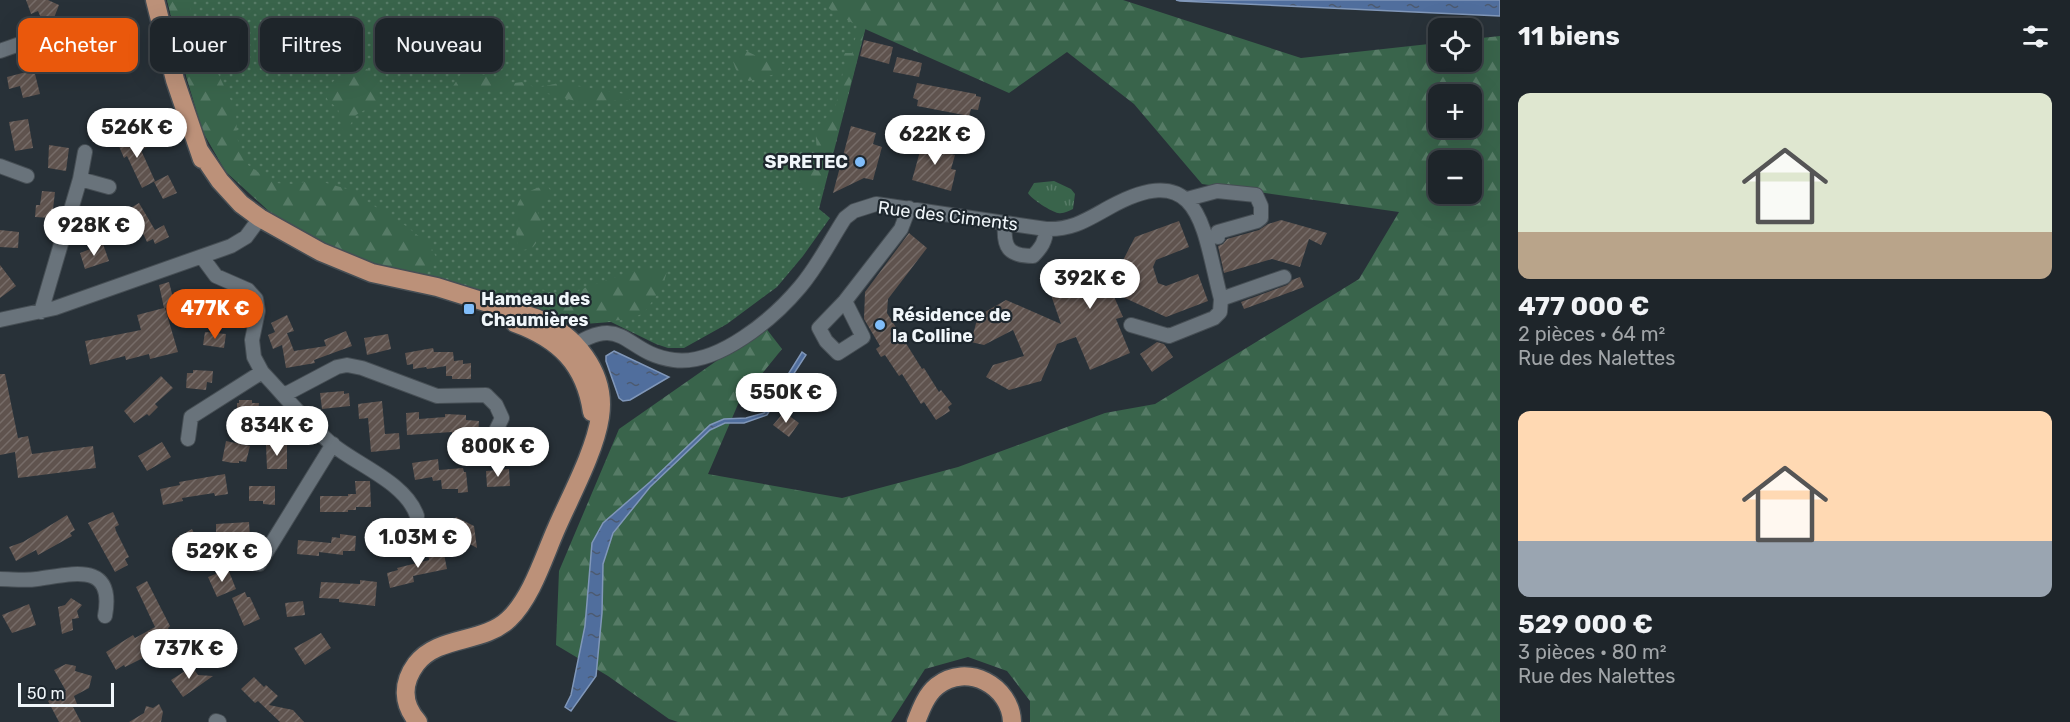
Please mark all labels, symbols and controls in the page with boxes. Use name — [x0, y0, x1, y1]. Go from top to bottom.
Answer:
chip: Acheter — [18, 18, 138, 72]
chip: Louer — [150, 18, 248, 72]
chip: Filtres — [260, 18, 363, 72]
chip: Nouveau — [375, 18, 503, 72]
map controls — [1428, 18, 1482, 204]
button: locate — [1428, 18, 1482, 72]
icon: filters — [2019, 20, 2052, 53]
text: 11 biens — [1518, 21, 1620, 52]
button: + — [1428, 84, 1482, 138]
pin: 526K € — [88, 108, 186, 159]
text: 526K € — [101, 115, 173, 139]
pin: 622K € — [886, 115, 984, 166]
text: 622K € — [899, 122, 971, 146]
icon: home — [1731, 132, 1839, 240]
button: − — [1428, 150, 1482, 204]
place label: SPRETEC — [765, 151, 848, 173]
marker: SPRETEC — [853, 155, 867, 169]
street label: Rue des Ciments — [877, 196, 1019, 236]
pin: 928K € — [45, 206, 143, 257]
text: 928K € — [58, 213, 130, 237]
pin: 392K € — [1041, 259, 1139, 310]
text: 392K € — [1054, 266, 1126, 290]
place label: Hameau des Chaumières — [481, 288, 590, 331]
pin: 477K € — [166, 289, 264, 340]
text: 477 000 € — [1518, 291, 1649, 322]
text: 477K € — [180, 296, 250, 320]
marker: Hameau des Chaumières — [462, 302, 476, 316]
place label: Résidence de la Colline — [892, 304, 1011, 347]
marker: Résidence de la Colline — [873, 318, 887, 332]
text: 2 pièces · 64 m² — [1518, 322, 1665, 346]
text: Rue des Nalettes — [1518, 346, 1675, 370]
pin: 550K € — [737, 373, 835, 424]
text: 550K € — [750, 380, 822, 404]
pin: 834K € — [228, 406, 326, 457]
text: 834K € — [240, 413, 314, 437]
pin: 800K € — [449, 427, 547, 478]
text: 800K € — [461, 434, 535, 458]
icon: home — [1731, 450, 1839, 558]
pin: 1.03M € — [363, 518, 473, 569]
text: 1.03M € — [379, 525, 457, 549]
pin: 529K € — [173, 532, 271, 583]
text: 529K € — [186, 539, 258, 563]
text: 529 000 € — [1518, 609, 1653, 640]
pin: 737K € — [140, 629, 238, 680]
text: 737K € — [154, 636, 224, 660]
text: 3 pièces · 80 m² — [1518, 640, 1667, 664]
text: Rue des Nalettes — [1518, 664, 1675, 688]
scale bar — [18, 680, 114, 708]
text: 50 m — [27, 684, 65, 703]

